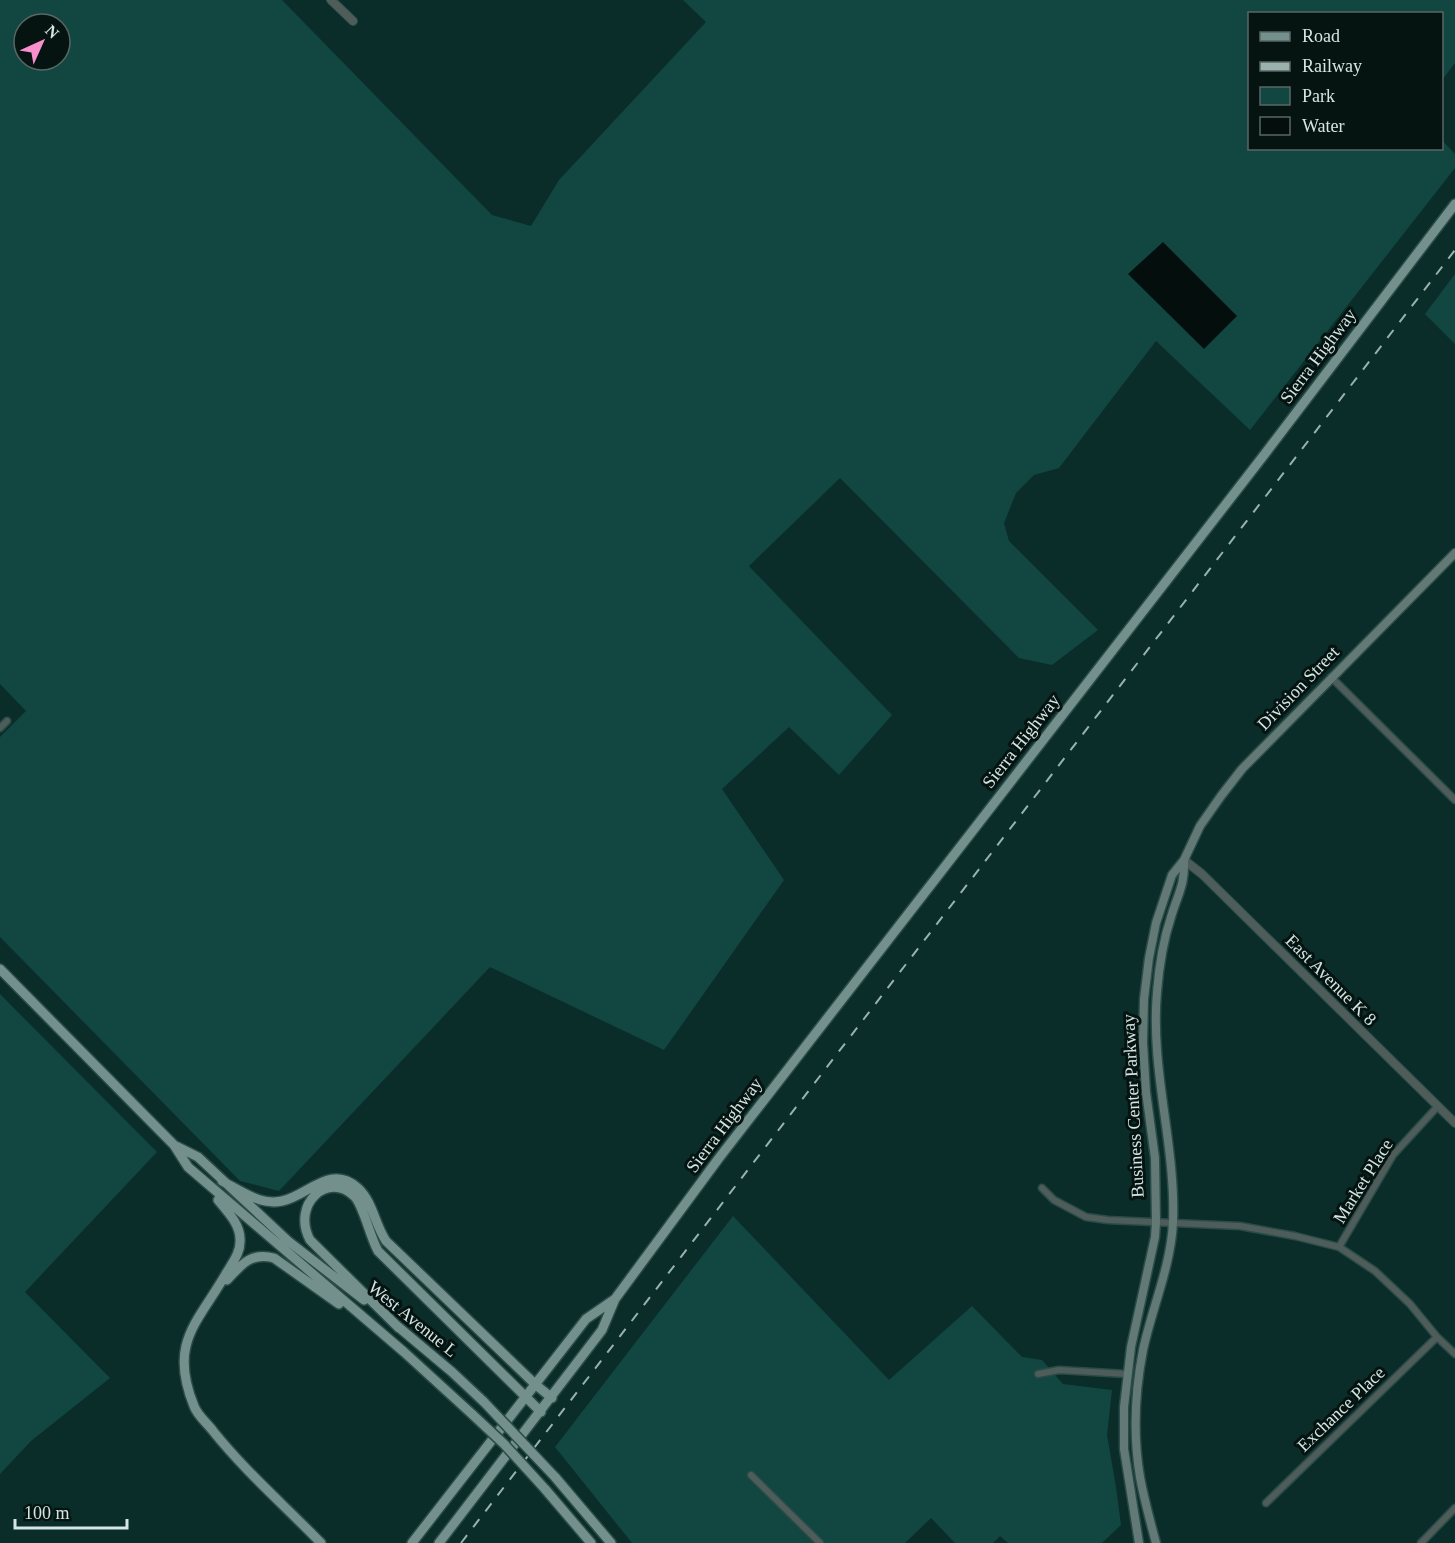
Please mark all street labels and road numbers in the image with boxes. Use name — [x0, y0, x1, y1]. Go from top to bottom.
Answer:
street label: Sierra Highway — [1276, 305, 1360, 407]
street label: Division Street — [1253, 642, 1343, 734]
street label: Sierra Highway — [978, 690, 1064, 792]
street label: East Avenue K 8 — [1281, 930, 1381, 1030]
street label: Business Center Parkway — [1118, 1014, 1148, 1198]
street label: Sierra Highway — [682, 1074, 766, 1176]
street label: Market Place — [1329, 1135, 1397, 1227]
street label: West Avenue L — [364, 1277, 462, 1361]
street label: Exchance Place — [1293, 1362, 1389, 1456]

